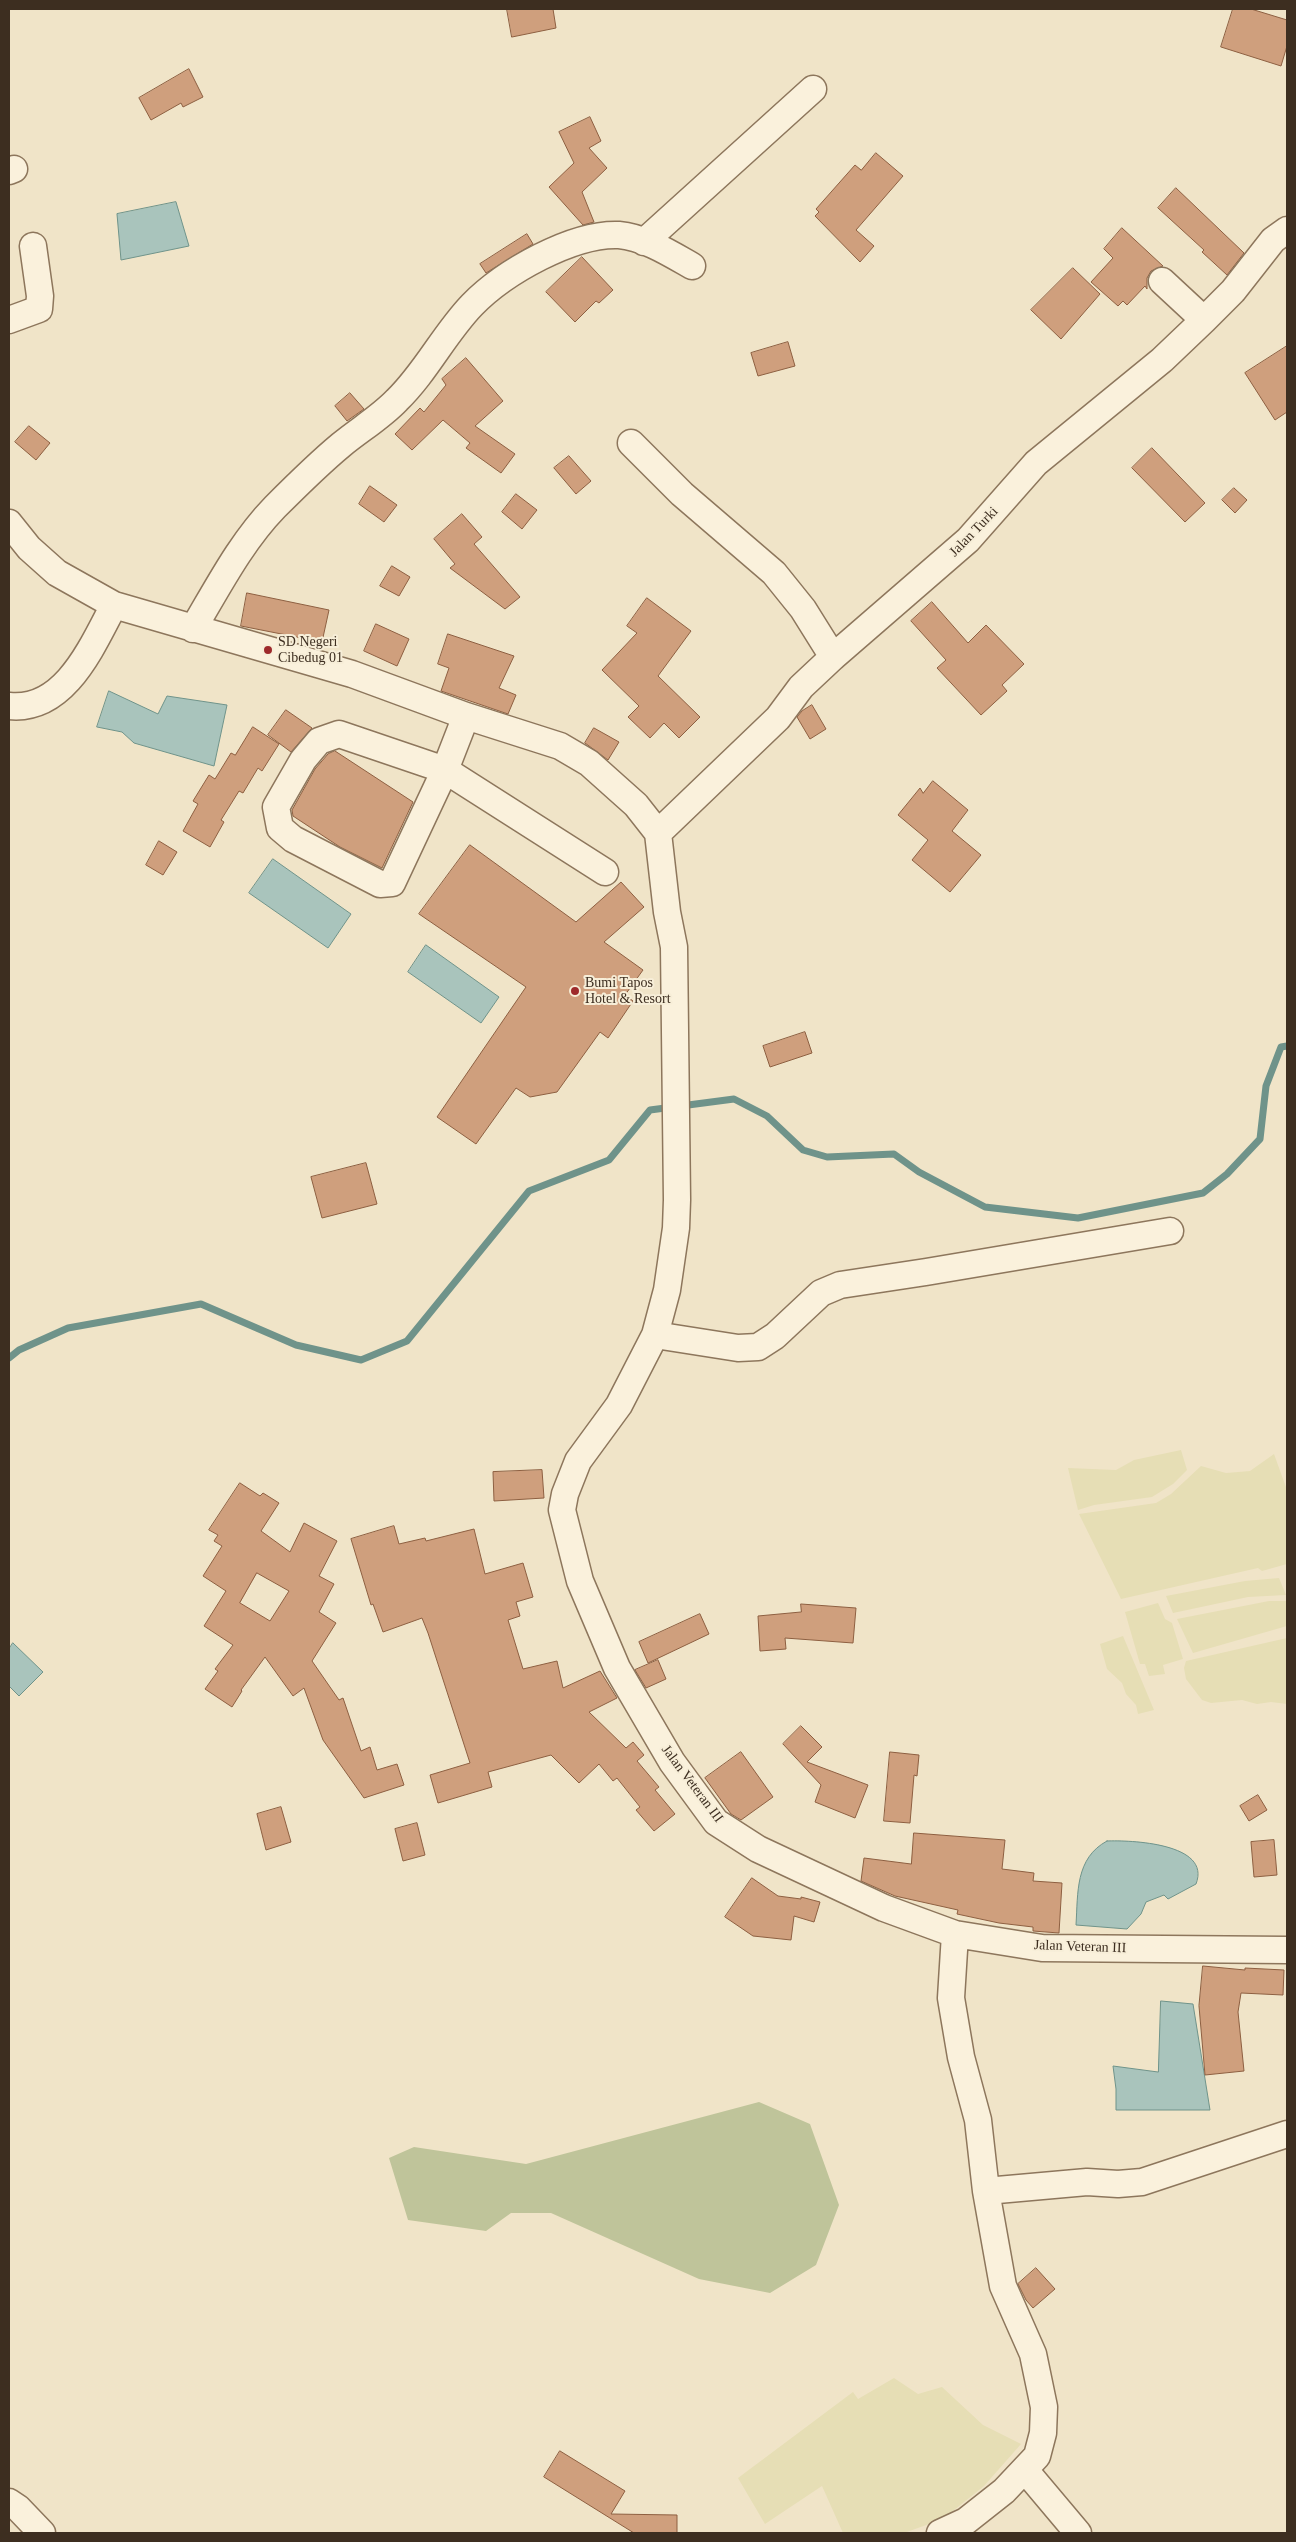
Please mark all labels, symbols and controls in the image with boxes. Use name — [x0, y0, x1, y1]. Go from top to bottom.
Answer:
street label: Jalan Turki — [946, 504, 1002, 560]
place label: SD Negeri Cibedug 01 — [278, 634, 343, 666]
marker: SD Negeri Cibedug 01 — [262, 644, 274, 656]
place label: Bumi Tapos Hotel & Resort — [585, 975, 671, 1008]
marker: Bumi Tapos Hotel & Resort — [569, 985, 581, 997]
street label: Jalan Veteran III — [657, 1742, 727, 1826]
street label: Jalan Veteran III — [1033, 1937, 1127, 1957]

